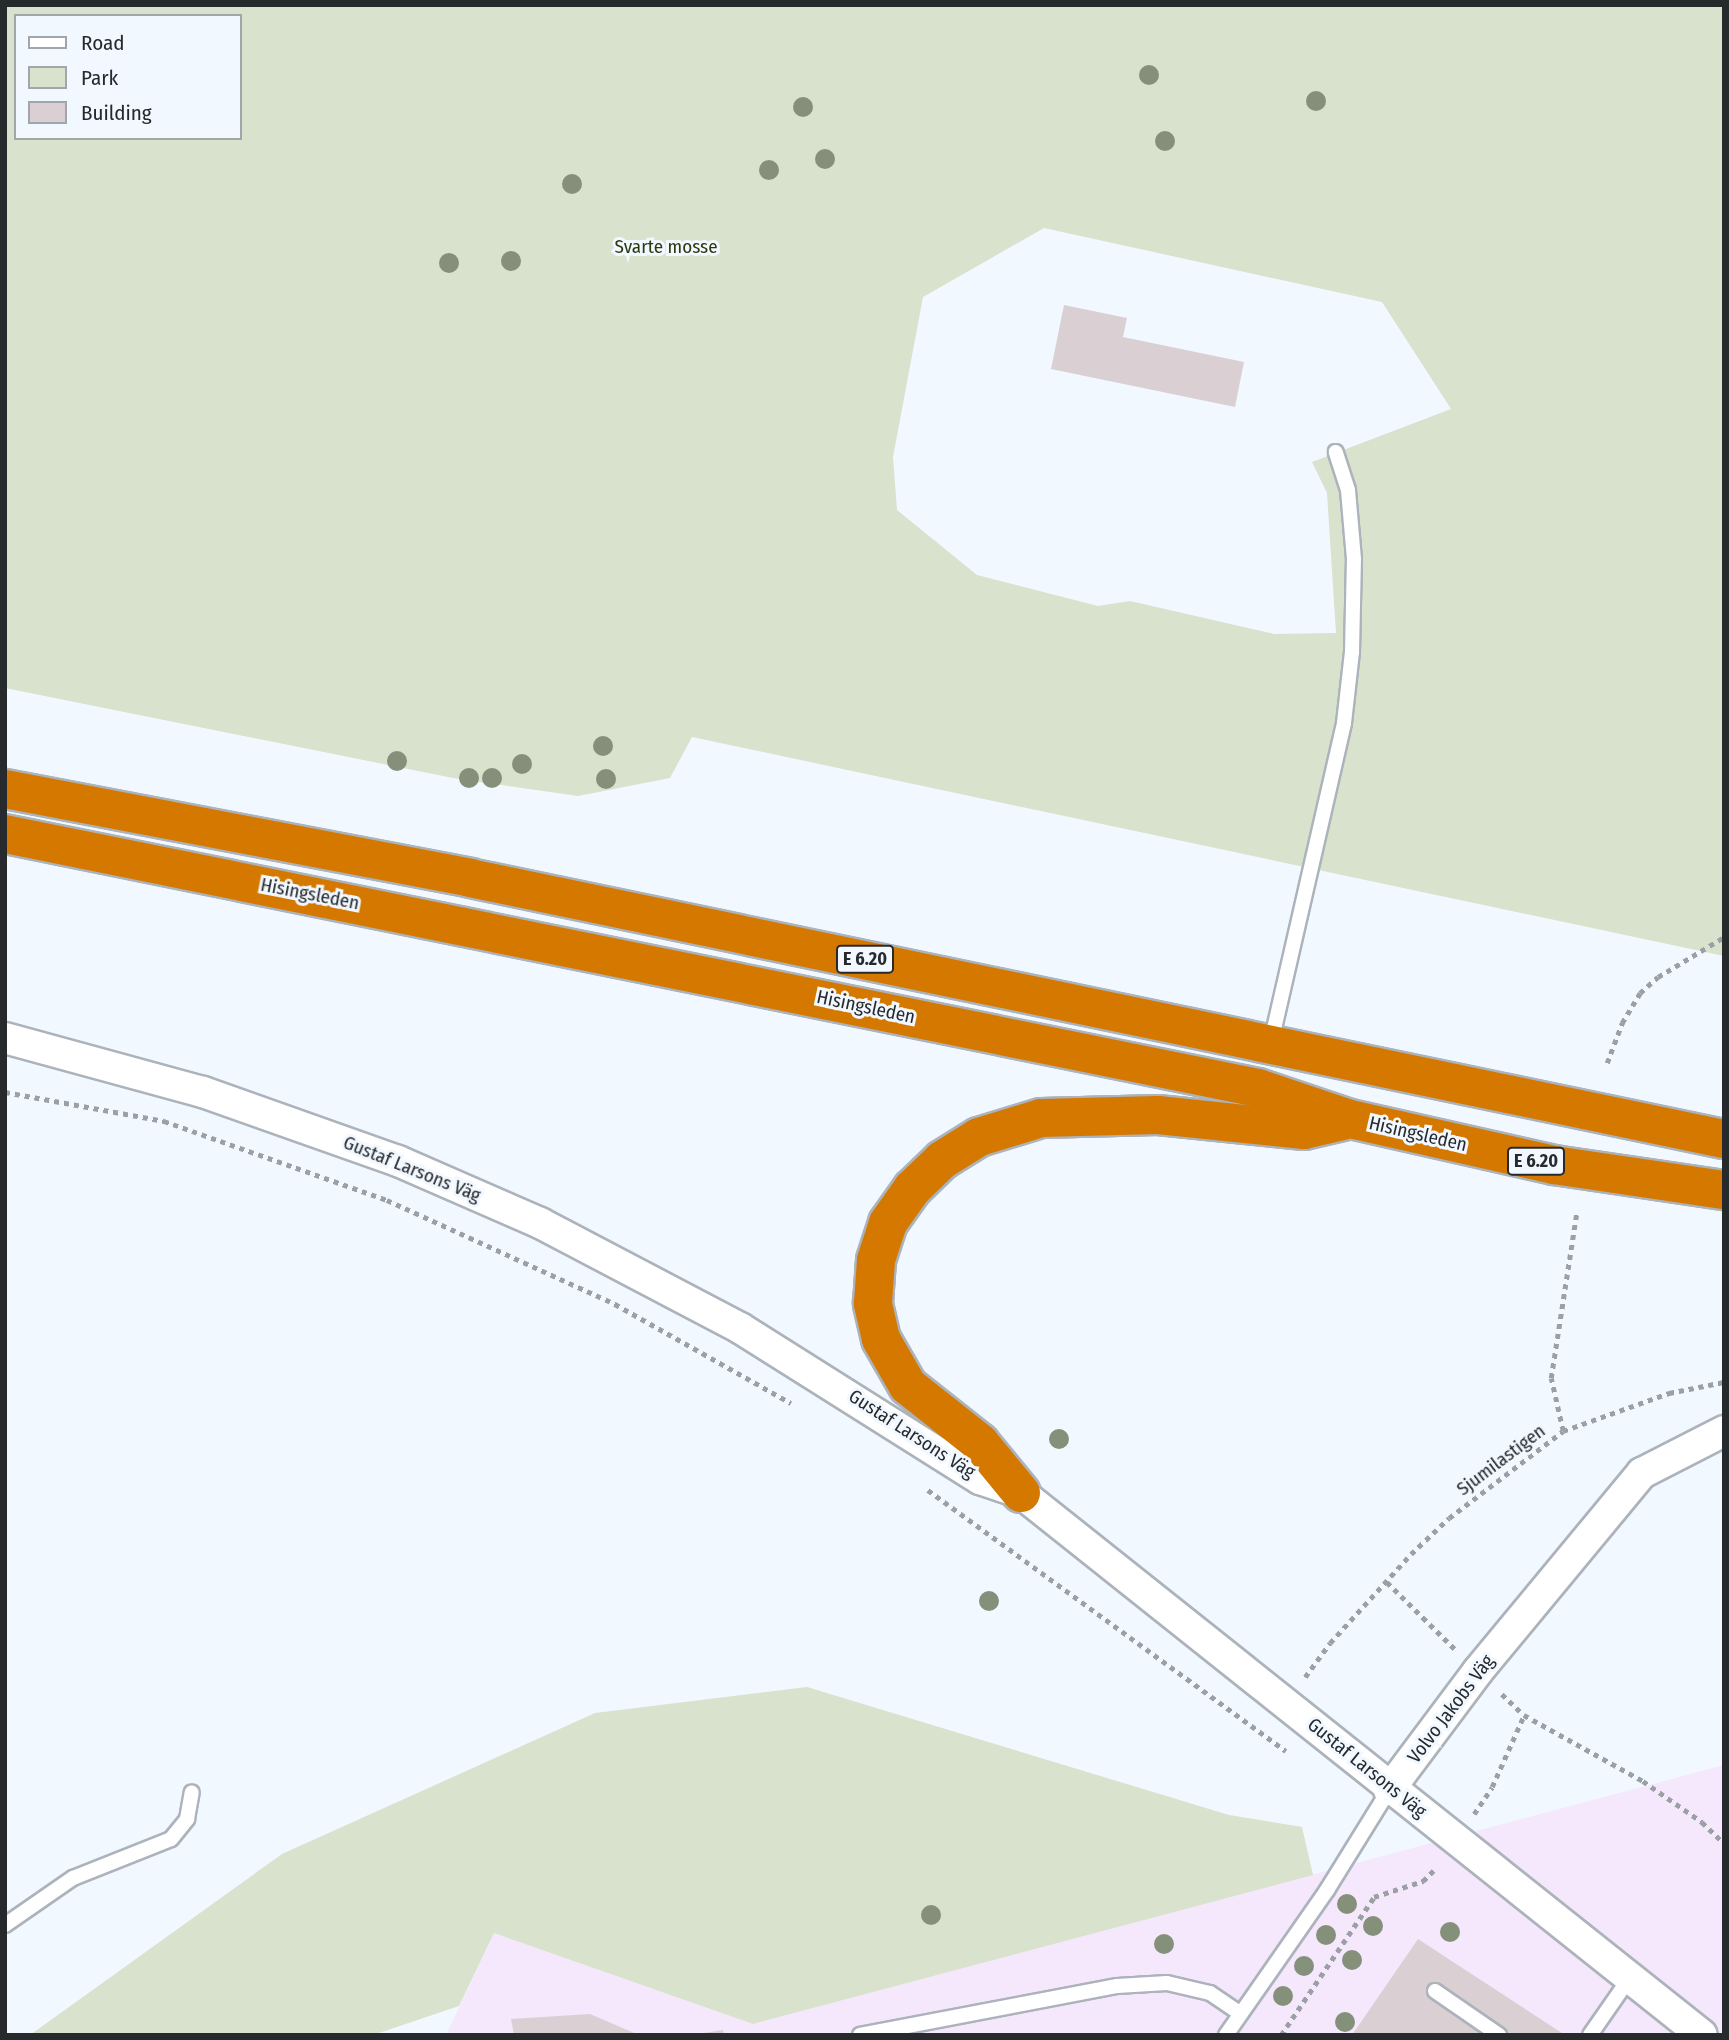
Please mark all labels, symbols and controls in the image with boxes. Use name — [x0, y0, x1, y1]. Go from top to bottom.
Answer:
legend — [14, 14, 242, 140]
text: Road — [81, 30, 125, 56]
text: Park — [81, 65, 118, 91]
text: Building — [81, 100, 152, 126]
park label: Svarte mosse — [614, 236, 718, 258]
street label: Hisingsleden — [259, 873, 361, 915]
road number: E 6.20 — [835, 944, 895, 974]
street label: Hisingsleden — [815, 985, 917, 1029]
street label: Hisingsleden — [1367, 1112, 1469, 1156]
street label: Gustaf Larsons Väg — [340, 1131, 484, 1207]
road number: E 6.20 — [1506, 1146, 1566, 1176]
street label: Gustaf Larsons Väg — [844, 1385, 980, 1483]
street label: Sjumilastigen — [1452, 1419, 1550, 1501]
street label: Volvo Jakobs Väg — [1403, 1650, 1499, 1768]
street label: Gustaf Larsons Väg — [1303, 1713, 1431, 1823]

